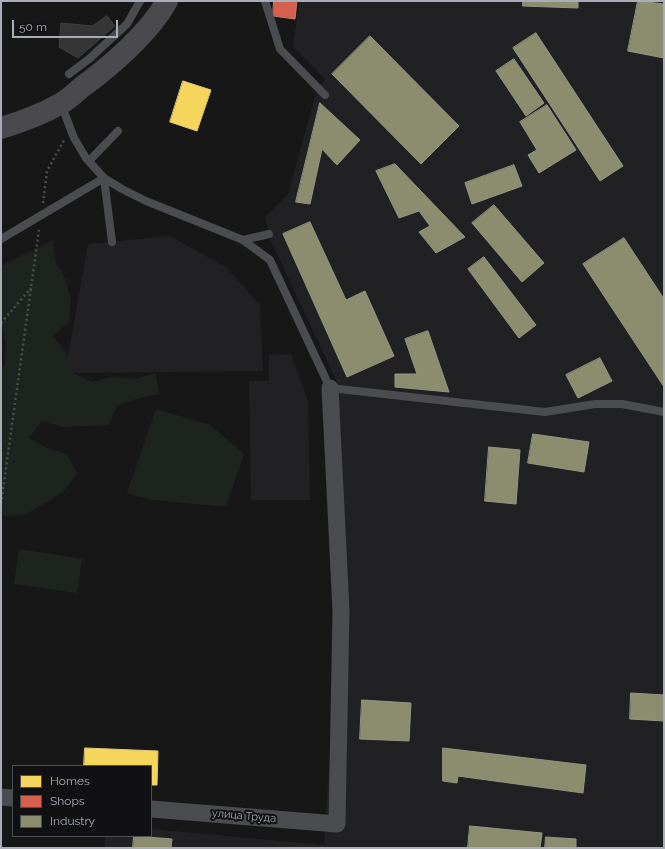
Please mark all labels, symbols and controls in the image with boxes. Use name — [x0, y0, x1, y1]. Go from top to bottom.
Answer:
scale bar — [14, 12, 120, 38]
text: 50 m — [19, 20, 47, 34]
legend — [12, 765, 152, 837]
text: Homes — [50, 774, 90, 788]
text: Shops — [50, 794, 85, 808]
street label: улица Труда — [211, 807, 277, 825]
text: Industry — [50, 814, 95, 828]

